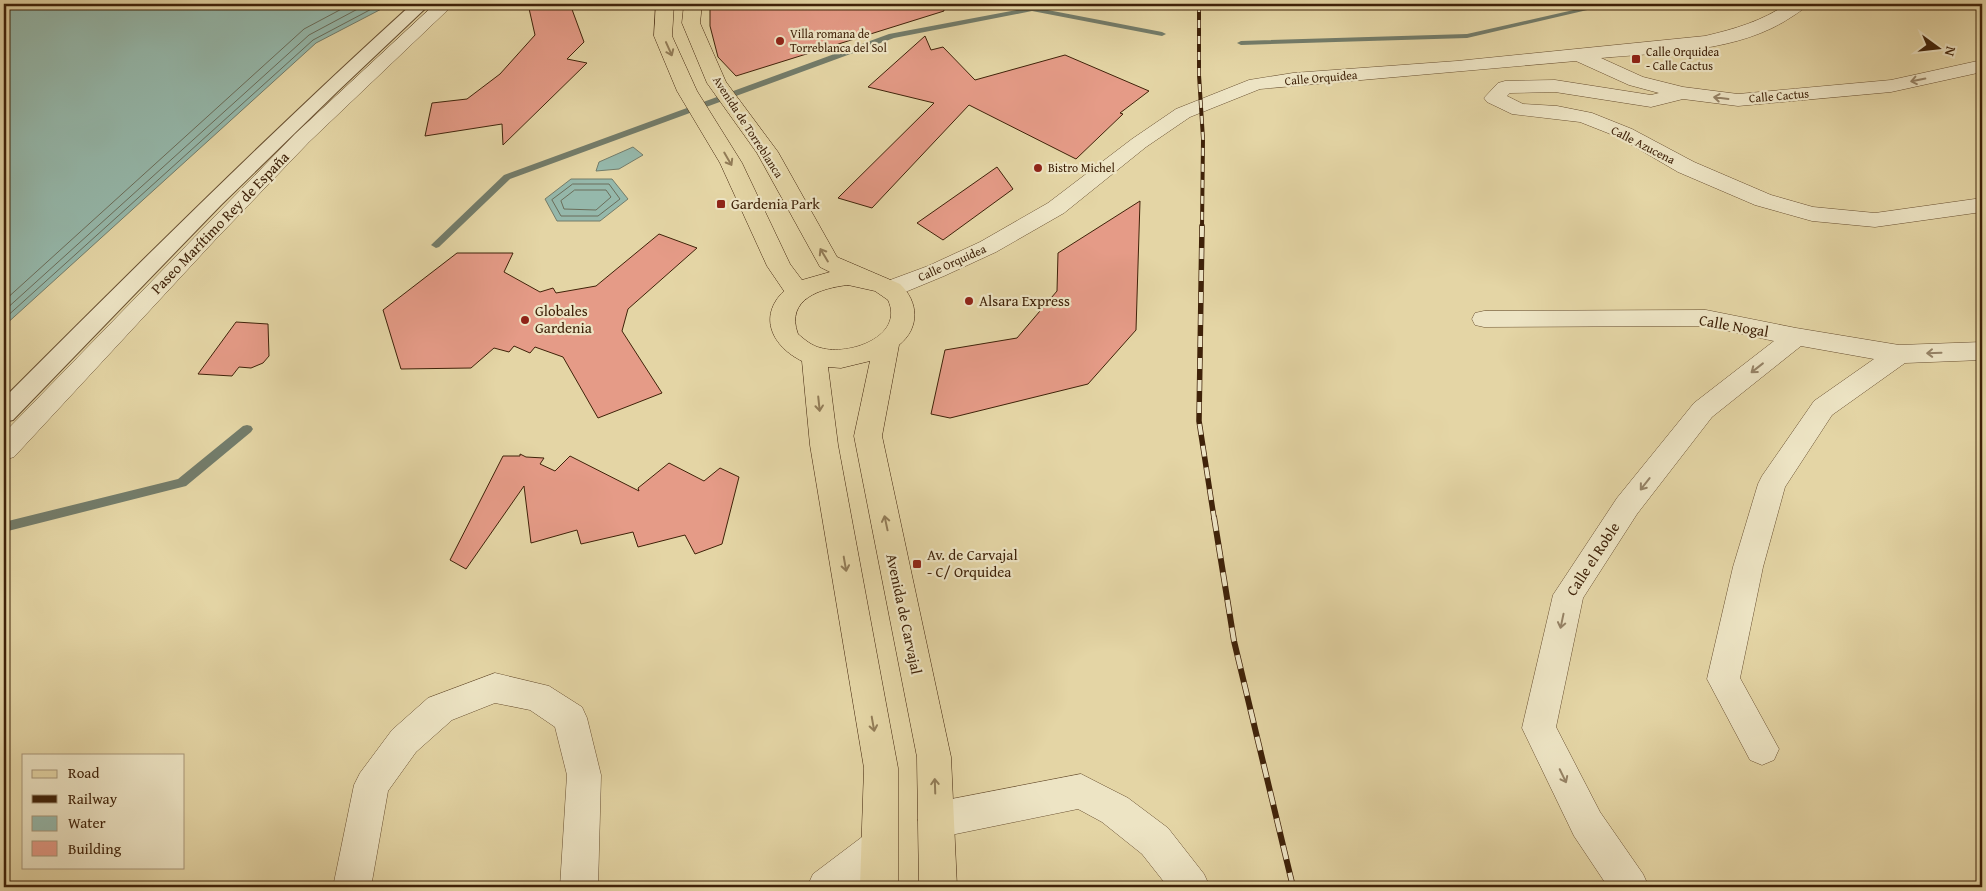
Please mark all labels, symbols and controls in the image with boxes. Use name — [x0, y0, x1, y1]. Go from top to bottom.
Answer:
north arrow — [1914, 22, 1964, 72]
place label: Villa romana de Torreblanca del Sol — [790, 25, 887, 56]
marker: Villa romana de Torreblanca del Sol — [774, 35, 786, 47]
one-way arrow — [664, 41, 674, 56]
place label: Calle Orquidea - Calle Cactus — [1646, 43, 1719, 74]
text: N — [1940, 44, 1961, 59]
marker: Calle Orquidea - Calle Cactus — [1630, 53, 1642, 65]
street label: Calle Orquidea — [1284, 66, 1358, 89]
street label: Avenida de Torreblanca — [709, 73, 788, 181]
one-way arrow — [1910, 76, 1926, 86]
street label: Calle Cactus — [1748, 84, 1810, 107]
one-way arrow — [1714, 93, 1730, 103]
street label: Calle Azucena — [1608, 121, 1678, 168]
street label: Paseo Marítimo Rey de España — [146, 147, 293, 299]
one-way arrow — [724, 152, 734, 166]
place label: Bistro Michel — [1048, 159, 1115, 176]
marker: Bistro Michel — [1032, 162, 1044, 174]
place label: Gardenia Park — [731, 193, 820, 214]
marker: Gardenia Park — [715, 198, 727, 210]
street label: Calle Orquidea — [915, 240, 989, 285]
one-way arrow — [819, 248, 830, 262]
place label: Alsara Express — [979, 290, 1070, 311]
marker: Alsara Express — [963, 295, 975, 307]
place label: Globales Gardenia — [535, 300, 592, 338]
street label: Calle Nogal — [1698, 309, 1770, 342]
marker: Globales Gardenia — [519, 314, 531, 326]
one-way arrow — [1926, 348, 1942, 358]
one-way arrow — [1751, 362, 1764, 373]
one-way arrow — [814, 396, 824, 412]
one-way arrow — [1640, 477, 1651, 490]
one-way arrow — [881, 516, 890, 532]
street label: Calle el Roble — [1561, 518, 1624, 600]
place label: Av. de Carvajal - C/ Orquidea — [927, 544, 1018, 582]
street label: Avenida de Carvajal — [881, 552, 928, 676]
one-way arrow — [840, 556, 850, 572]
marker: Av. de Carvajal - C/ Orquidea — [911, 558, 923, 570]
one-way arrow — [1557, 613, 1566, 629]
one-way arrow — [868, 716, 878, 732]
legend — [22, 754, 185, 868]
text: Road — [68, 762, 99, 783]
one-way arrow — [1559, 768, 1568, 783]
one-way arrow — [930, 778, 939, 794]
text: Railway — [68, 788, 118, 809]
text: Water — [68, 812, 106, 833]
text: Building — [68, 838, 122, 859]

